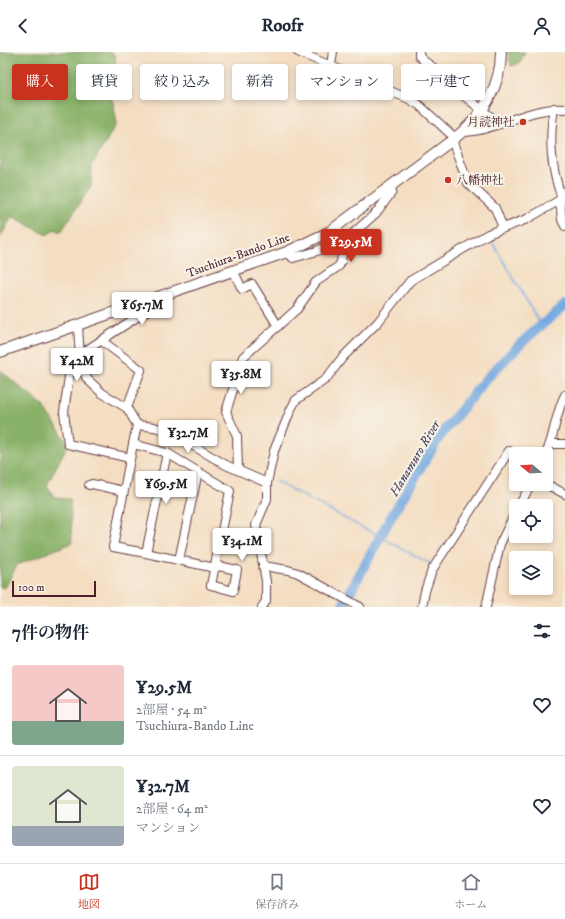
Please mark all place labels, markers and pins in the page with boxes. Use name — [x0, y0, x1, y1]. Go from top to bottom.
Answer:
place label: 月読神社 — [467, 115, 515, 130]
marker: 月読神社 — [518, 117, 528, 127]
place label: 八幡神社 — [456, 173, 504, 188]
marker: 八幡神社 — [443, 175, 453, 185]
pin: ¥29.5M — [318, 229, 384, 263]
pin: ¥65.7M — [109, 292, 175, 326]
pin: ¥42M — [53, 348, 101, 382]
pin: ¥35.8M — [208, 361, 274, 395]
pin: ¥32.7M — [155, 420, 221, 454]
pin: ¥69.5M — [133, 471, 199, 505]
pin: ¥34.1M — [209, 528, 275, 562]

